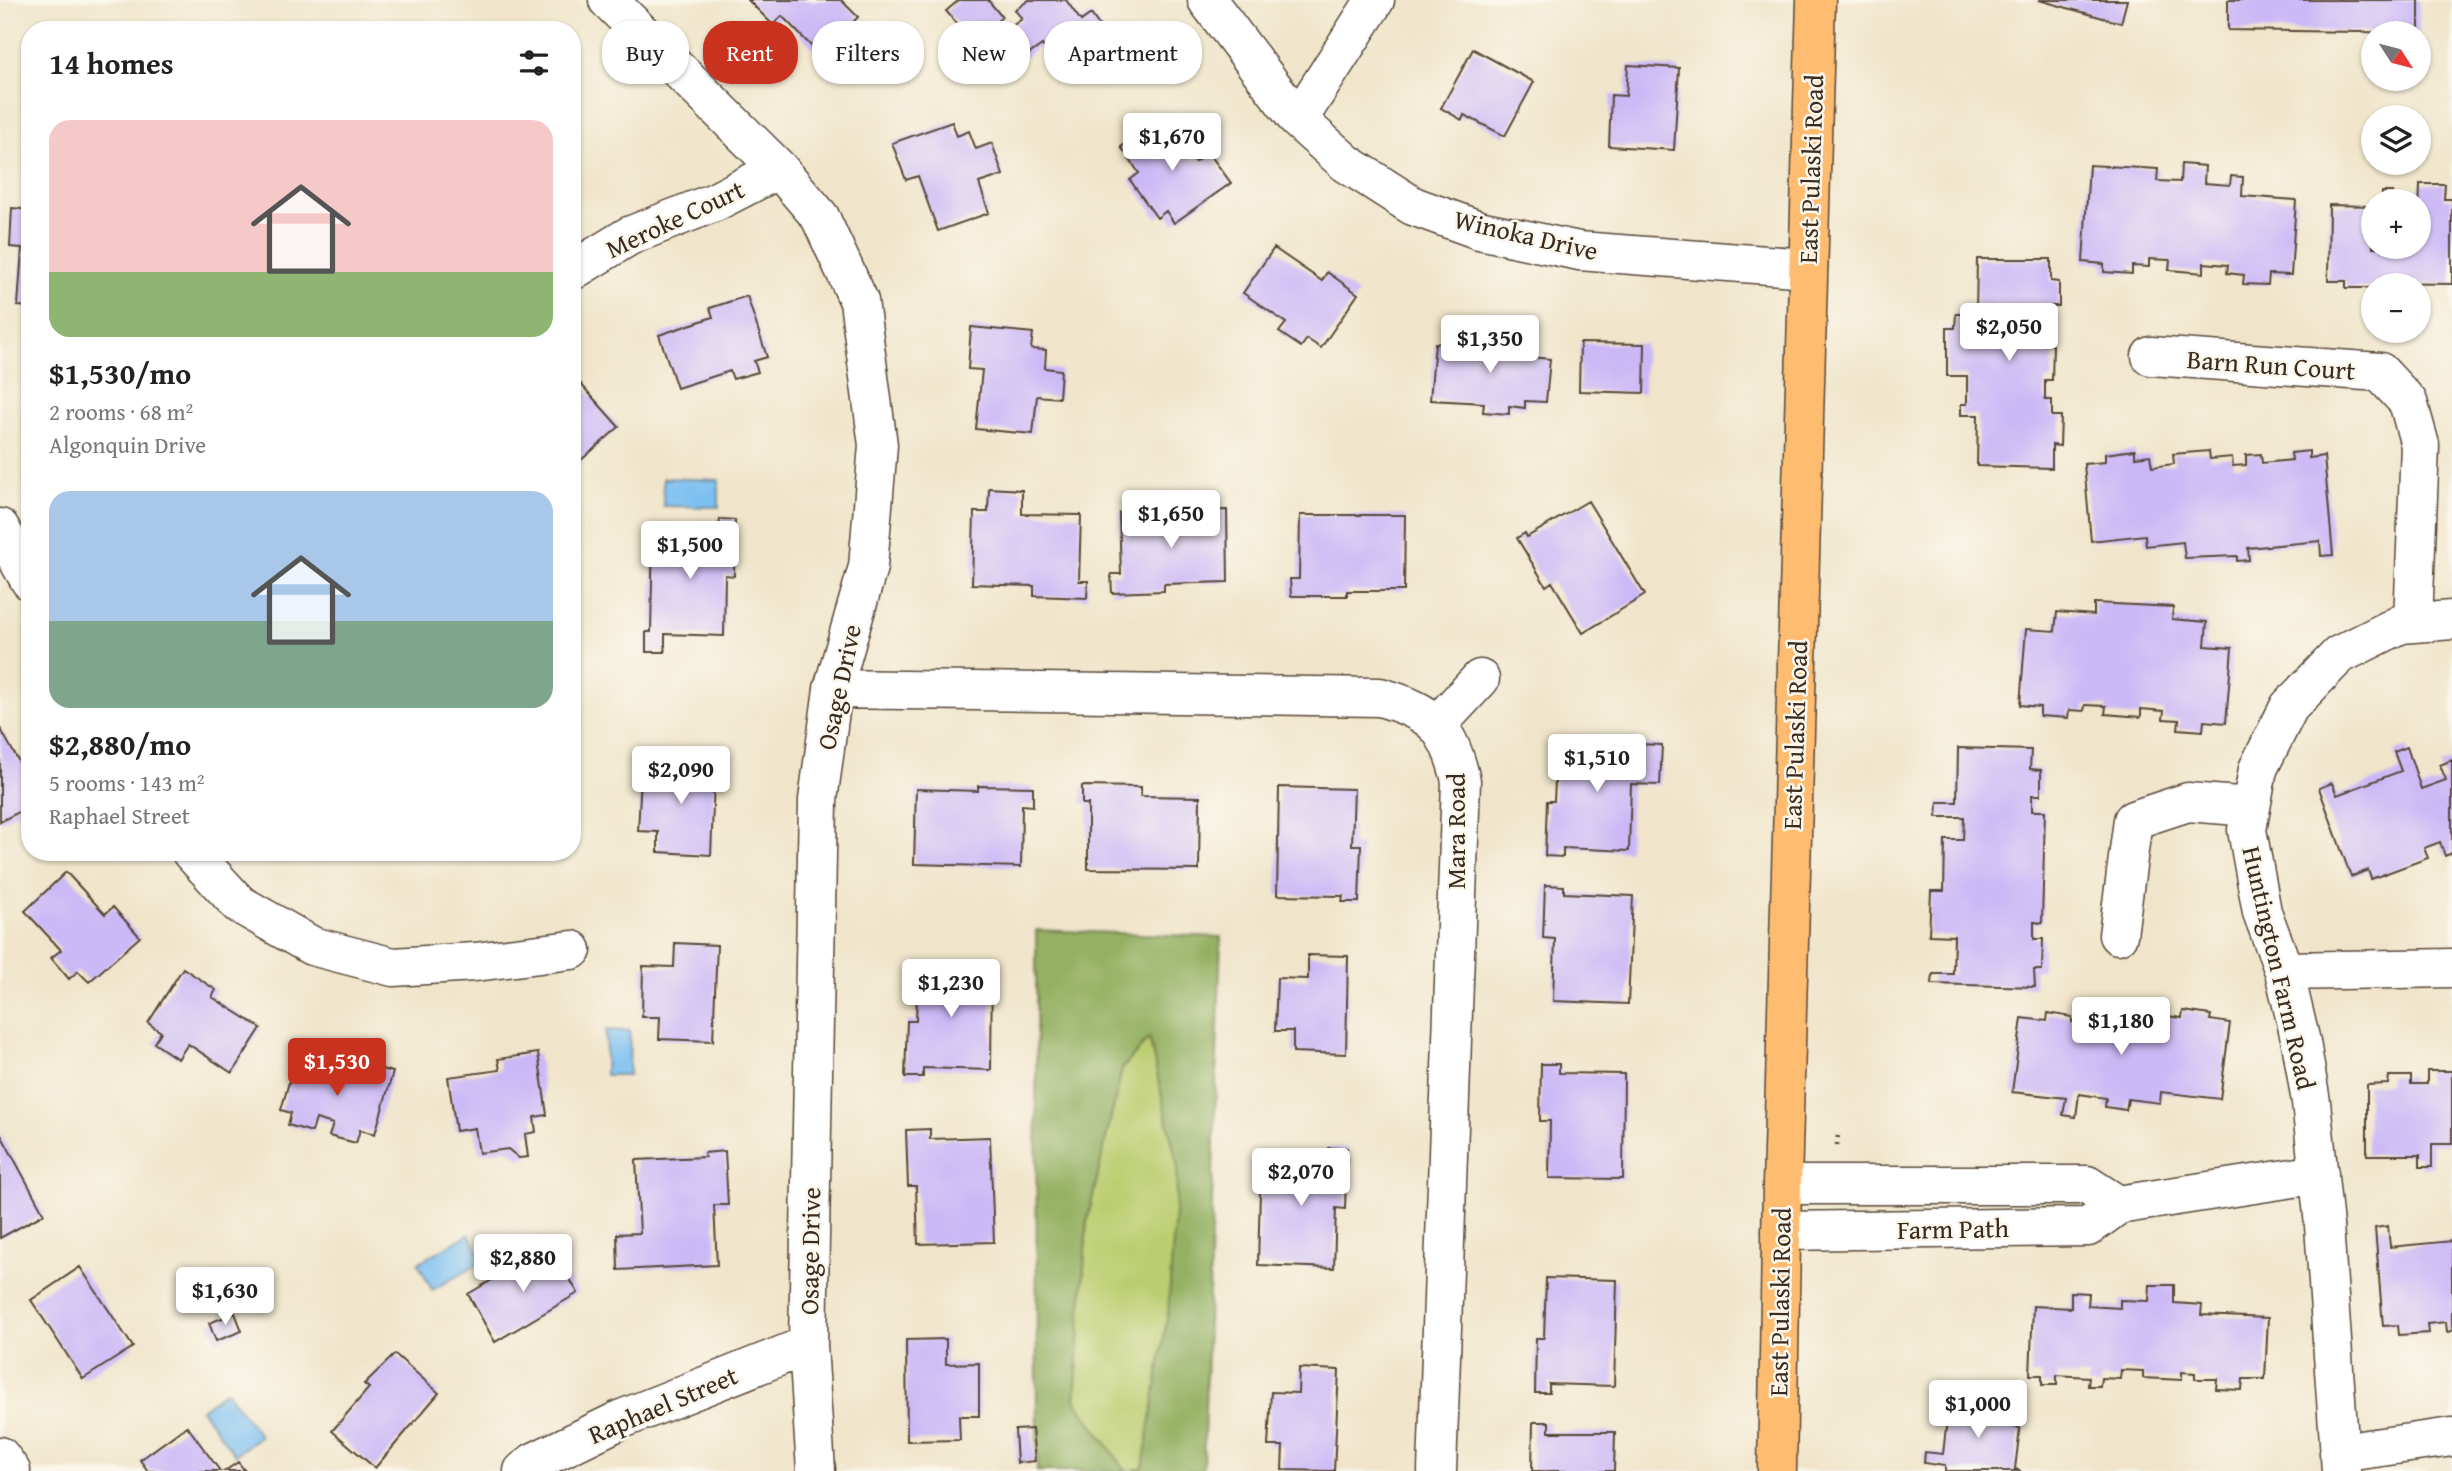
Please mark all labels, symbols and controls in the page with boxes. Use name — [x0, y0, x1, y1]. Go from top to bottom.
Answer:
chip: Buy — [602, 21, 689, 84]
chip: Rent — [703, 21, 798, 84]
chip: Filters — [812, 21, 924, 84]
chip: New — [938, 21, 1030, 84]
chip: Apartment — [1044, 21, 1202, 84]
north arrow — [2361, 21, 2431, 91]
map controls — [2361, 21, 2431, 343]
text: 14 homes — [49, 41, 174, 85]
icon: filters — [515, 44, 553, 82]
street label: East Pulaski Road — [1788, 74, 1833, 264]
button: layers — [2361, 105, 2431, 175]
pin: $1,670 — [1115, 114, 1229, 173]
text: $1,670 — [1139, 119, 1205, 152]
icon: home — [238, 166, 364, 292]
street label: Meroke Court — [599, 169, 751, 268]
button: + — [2361, 189, 2431, 259]
street label: Winoka Drive — [1450, 199, 1602, 270]
button: − — [2361, 273, 2431, 343]
pin: $2,050 — [1952, 304, 2066, 363]
text: $2,050 — [1976, 309, 2042, 342]
pin: $1,350 — [1433, 316, 1547, 375]
text: $1,350 — [1457, 321, 1523, 354]
street label: Barn Run Court — [2185, 339, 2357, 390]
text: $1,530/mo — [49, 351, 191, 395]
text: 2 rooms · 68 m² — [49, 395, 193, 428]
text: Algonquin Drive — [49, 428, 206, 461]
pin: $1,650 — [1114, 490, 1228, 550]
text: $1,650 — [1138, 496, 1204, 529]
pin: $1,500 — [633, 522, 747, 581]
text: $1,500 — [657, 527, 723, 560]
icon: home — [238, 537, 364, 663]
street label: Osage Drive — [806, 620, 871, 753]
street label: East Pulaski Road — [1772, 640, 1817, 830]
text: $2,880/mo — [49, 722, 191, 766]
pin: $1,510 — [1540, 734, 1654, 794]
text: $1,510 — [1564, 740, 1630, 773]
pin: $2,090 — [624, 746, 738, 806]
text: $2,090 — [648, 752, 714, 785]
text: 5 rooms · 143 m² — [49, 766, 204, 799]
street label: Mara Road — [1436, 773, 1475, 889]
text: Raphael Street — [49, 799, 190, 832]
street label: Huntington Farm Road — [2233, 842, 2326, 1094]
pin: $1,230 — [894, 960, 1008, 1019]
text: $1,230 — [918, 965, 984, 998]
pin: $1,180 — [2064, 998, 2178, 1057]
text: $1,180 — [2088, 1003, 2154, 1036]
pin: $1,530 — [280, 1038, 394, 1098]
text: $1,530 — [304, 1044, 370, 1077]
pin: $2,070 — [1244, 1148, 1358, 1208]
text: $2,070 — [1268, 1154, 1334, 1187]
street label: Osage Drive — [789, 1187, 830, 1315]
street label: East Pulaski Road — [1758, 1207, 1801, 1397]
street label: Farm Path — [1897, 1208, 2010, 1249]
pin: $2,880 — [466, 1234, 580, 1294]
text: $2,880 — [490, 1240, 556, 1273]
pin: $1,630 — [168, 1268, 282, 1327]
text: $1,630 — [192, 1273, 258, 1306]
street label: Raphael Street — [582, 1355, 744, 1454]
pin: $1,000 — [1921, 1380, 2035, 1440]
text: $1,000 — [1945, 1386, 2011, 1419]

